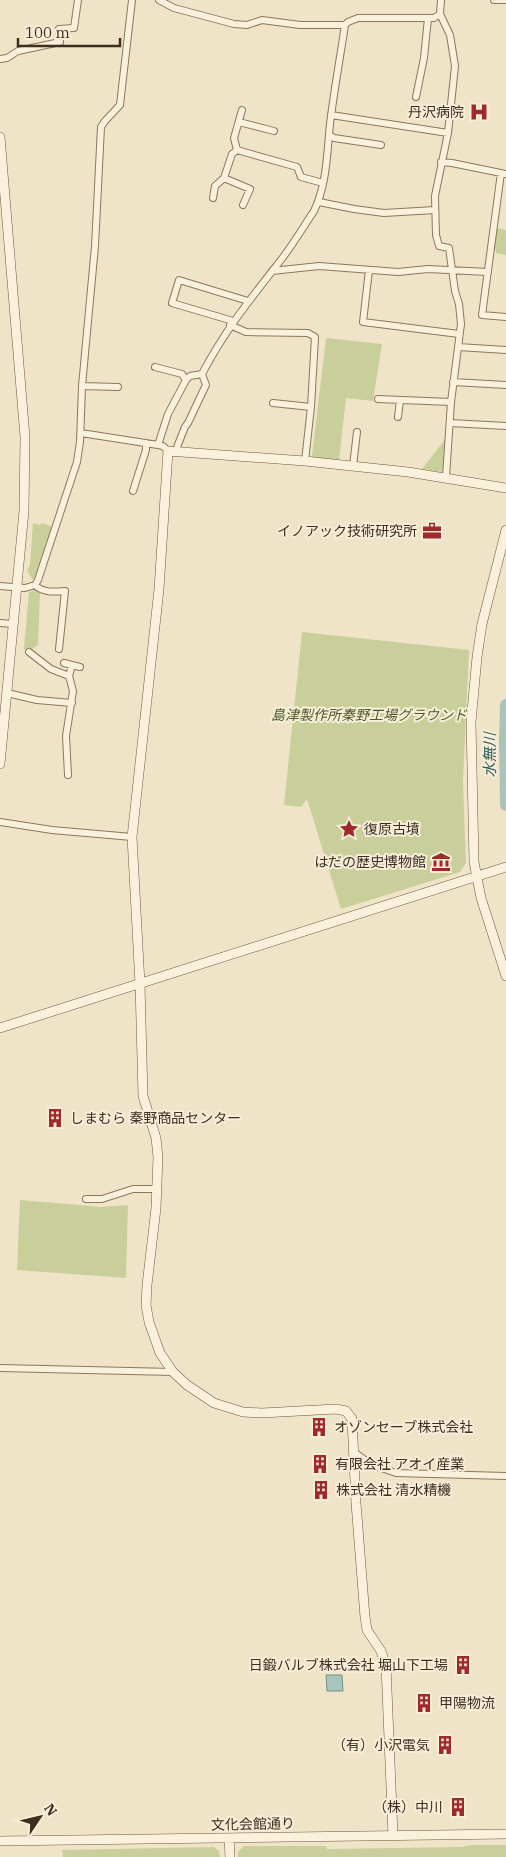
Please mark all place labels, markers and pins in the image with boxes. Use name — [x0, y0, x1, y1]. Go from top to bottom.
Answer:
hospital icon: 丹沢病院 — [468, 101, 490, 123]
place label: 丹沢病院 — [408, 103, 464, 121]
office icon: イノアック技術研究所 — [421, 520, 443, 542]
place label: イノアック技術研究所 — [277, 522, 417, 540]
place icon: 復原古墳 — [338, 818, 360, 840]
place label: 復原古墳 — [364, 820, 420, 838]
museum icon: はだの歴史博物館 — [430, 851, 452, 873]
place label: はだの歴史博物館 — [314, 853, 426, 871]
building icon: しまむら 秦野商品センター — [44, 1107, 66, 1129]
place label: しまむら 秦野商品センター — [70, 1109, 241, 1127]
building icon: オゾンセーブ株式会社 — [308, 1416, 330, 1438]
place label: オゾンセーブ株式会社 — [334, 1418, 473, 1436]
building icon: 有限会社 アオイ産業 — [309, 1453, 331, 1475]
place label: 有限会社 アオイ産業 — [335, 1455, 464, 1473]
building icon: 株式会社 清水精機 — [310, 1479, 332, 1501]
place label: 株式会社 清水精機 — [336, 1481, 451, 1499]
building icon: 日鍛バルブ株式会社 堀山下工場 — [452, 1654, 474, 1676]
place label: 日鍛バルブ株式会社 堀山下工場 — [249, 1656, 448, 1674]
building icon: 甲陽物流 — [413, 1692, 435, 1714]
place label: 甲陽物流 — [439, 1694, 495, 1712]
building icon: （有）小沢電気 — [434, 1734, 456, 1756]
place label: （有）小沢電気 — [332, 1736, 430, 1754]
building icon: （株）中川 — [447, 1796, 469, 1818]
place label: （株）中川 — [373, 1798, 443, 1816]

